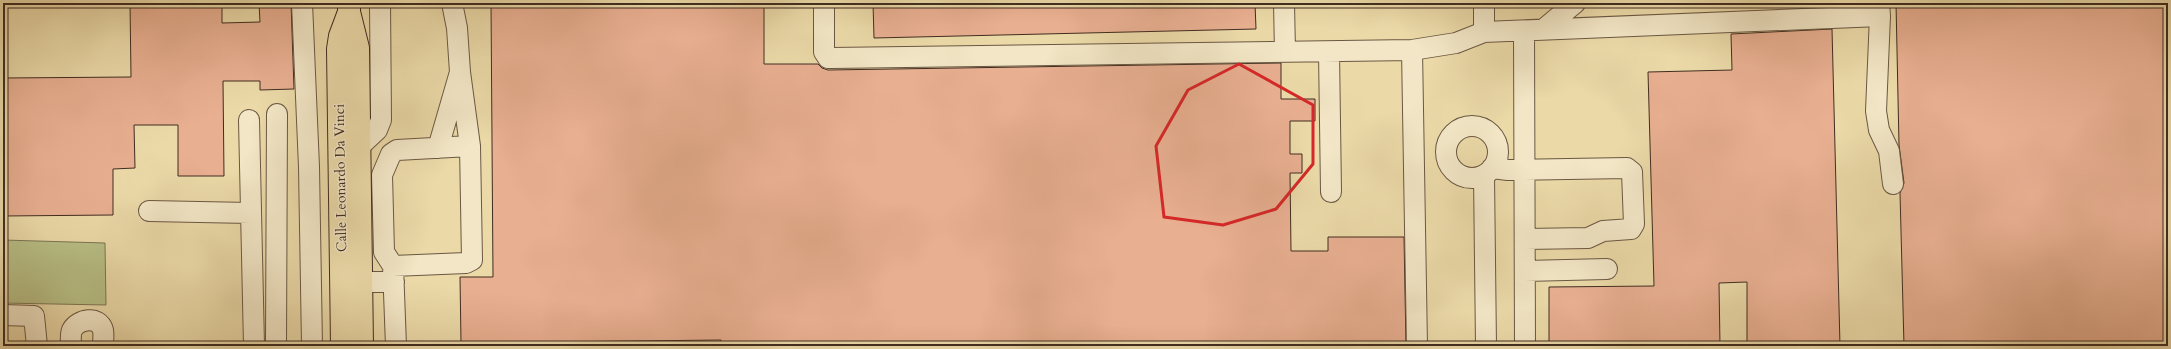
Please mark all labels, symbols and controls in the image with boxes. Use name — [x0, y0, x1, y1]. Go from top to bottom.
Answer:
street label: Calle Leonardo Da Vinci — [330, 104, 351, 252]

